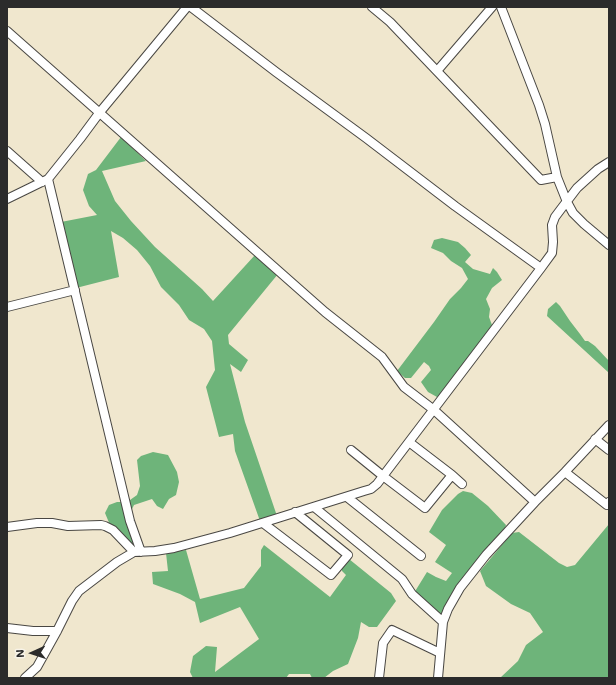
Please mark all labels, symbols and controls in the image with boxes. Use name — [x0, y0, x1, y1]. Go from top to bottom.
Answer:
north arrow — [12, 633, 52, 673]
text: N — [12, 649, 27, 658]

